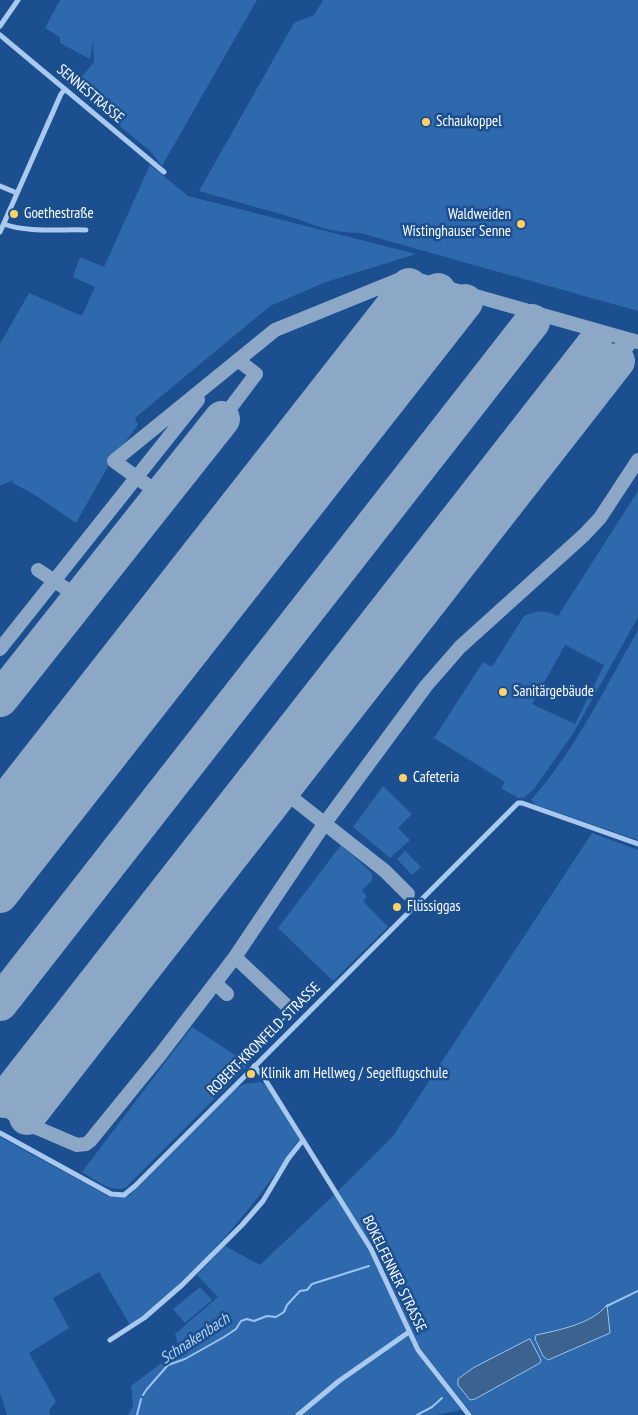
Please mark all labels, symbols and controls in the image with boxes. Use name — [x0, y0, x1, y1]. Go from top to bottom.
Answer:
street label: SENNESTRASSE — [53, 61, 127, 127]
place label: Schaukoppel — [436, 113, 502, 131]
marker: Schaukoppel — [420, 116, 432, 128]
place label: Goethestraße — [24, 205, 94, 223]
place label: Waldweiden Wistinghauser Senne — [403, 206, 511, 241]
marker: Goethestraße — [8, 208, 20, 220]
marker: Waldweiden Wistinghauser Senne — [515, 218, 527, 230]
place label: Sanitärgebäude — [513, 683, 594, 701]
marker: Sanitärgebäude — [497, 686, 509, 698]
place label: Cafeteria — [413, 769, 459, 787]
marker: Cafeteria — [397, 772, 409, 784]
place label: Flüssiggas — [407, 898, 461, 916]
marker: Flüssiggas — [391, 901, 403, 913]
street label: ROBERT-KRONFELD-STRASSE — [204, 979, 324, 1099]
place label: Klinik am Hellweg / Segelflugschule — [261, 1065, 448, 1083]
marker: Klinik am Hellweg / Segelflugschule — [245, 1068, 257, 1080]
street label: BOKELFENNER STRASSE — [358, 1213, 430, 1335]
water label: Schnakenbach — [157, 1309, 233, 1369]

